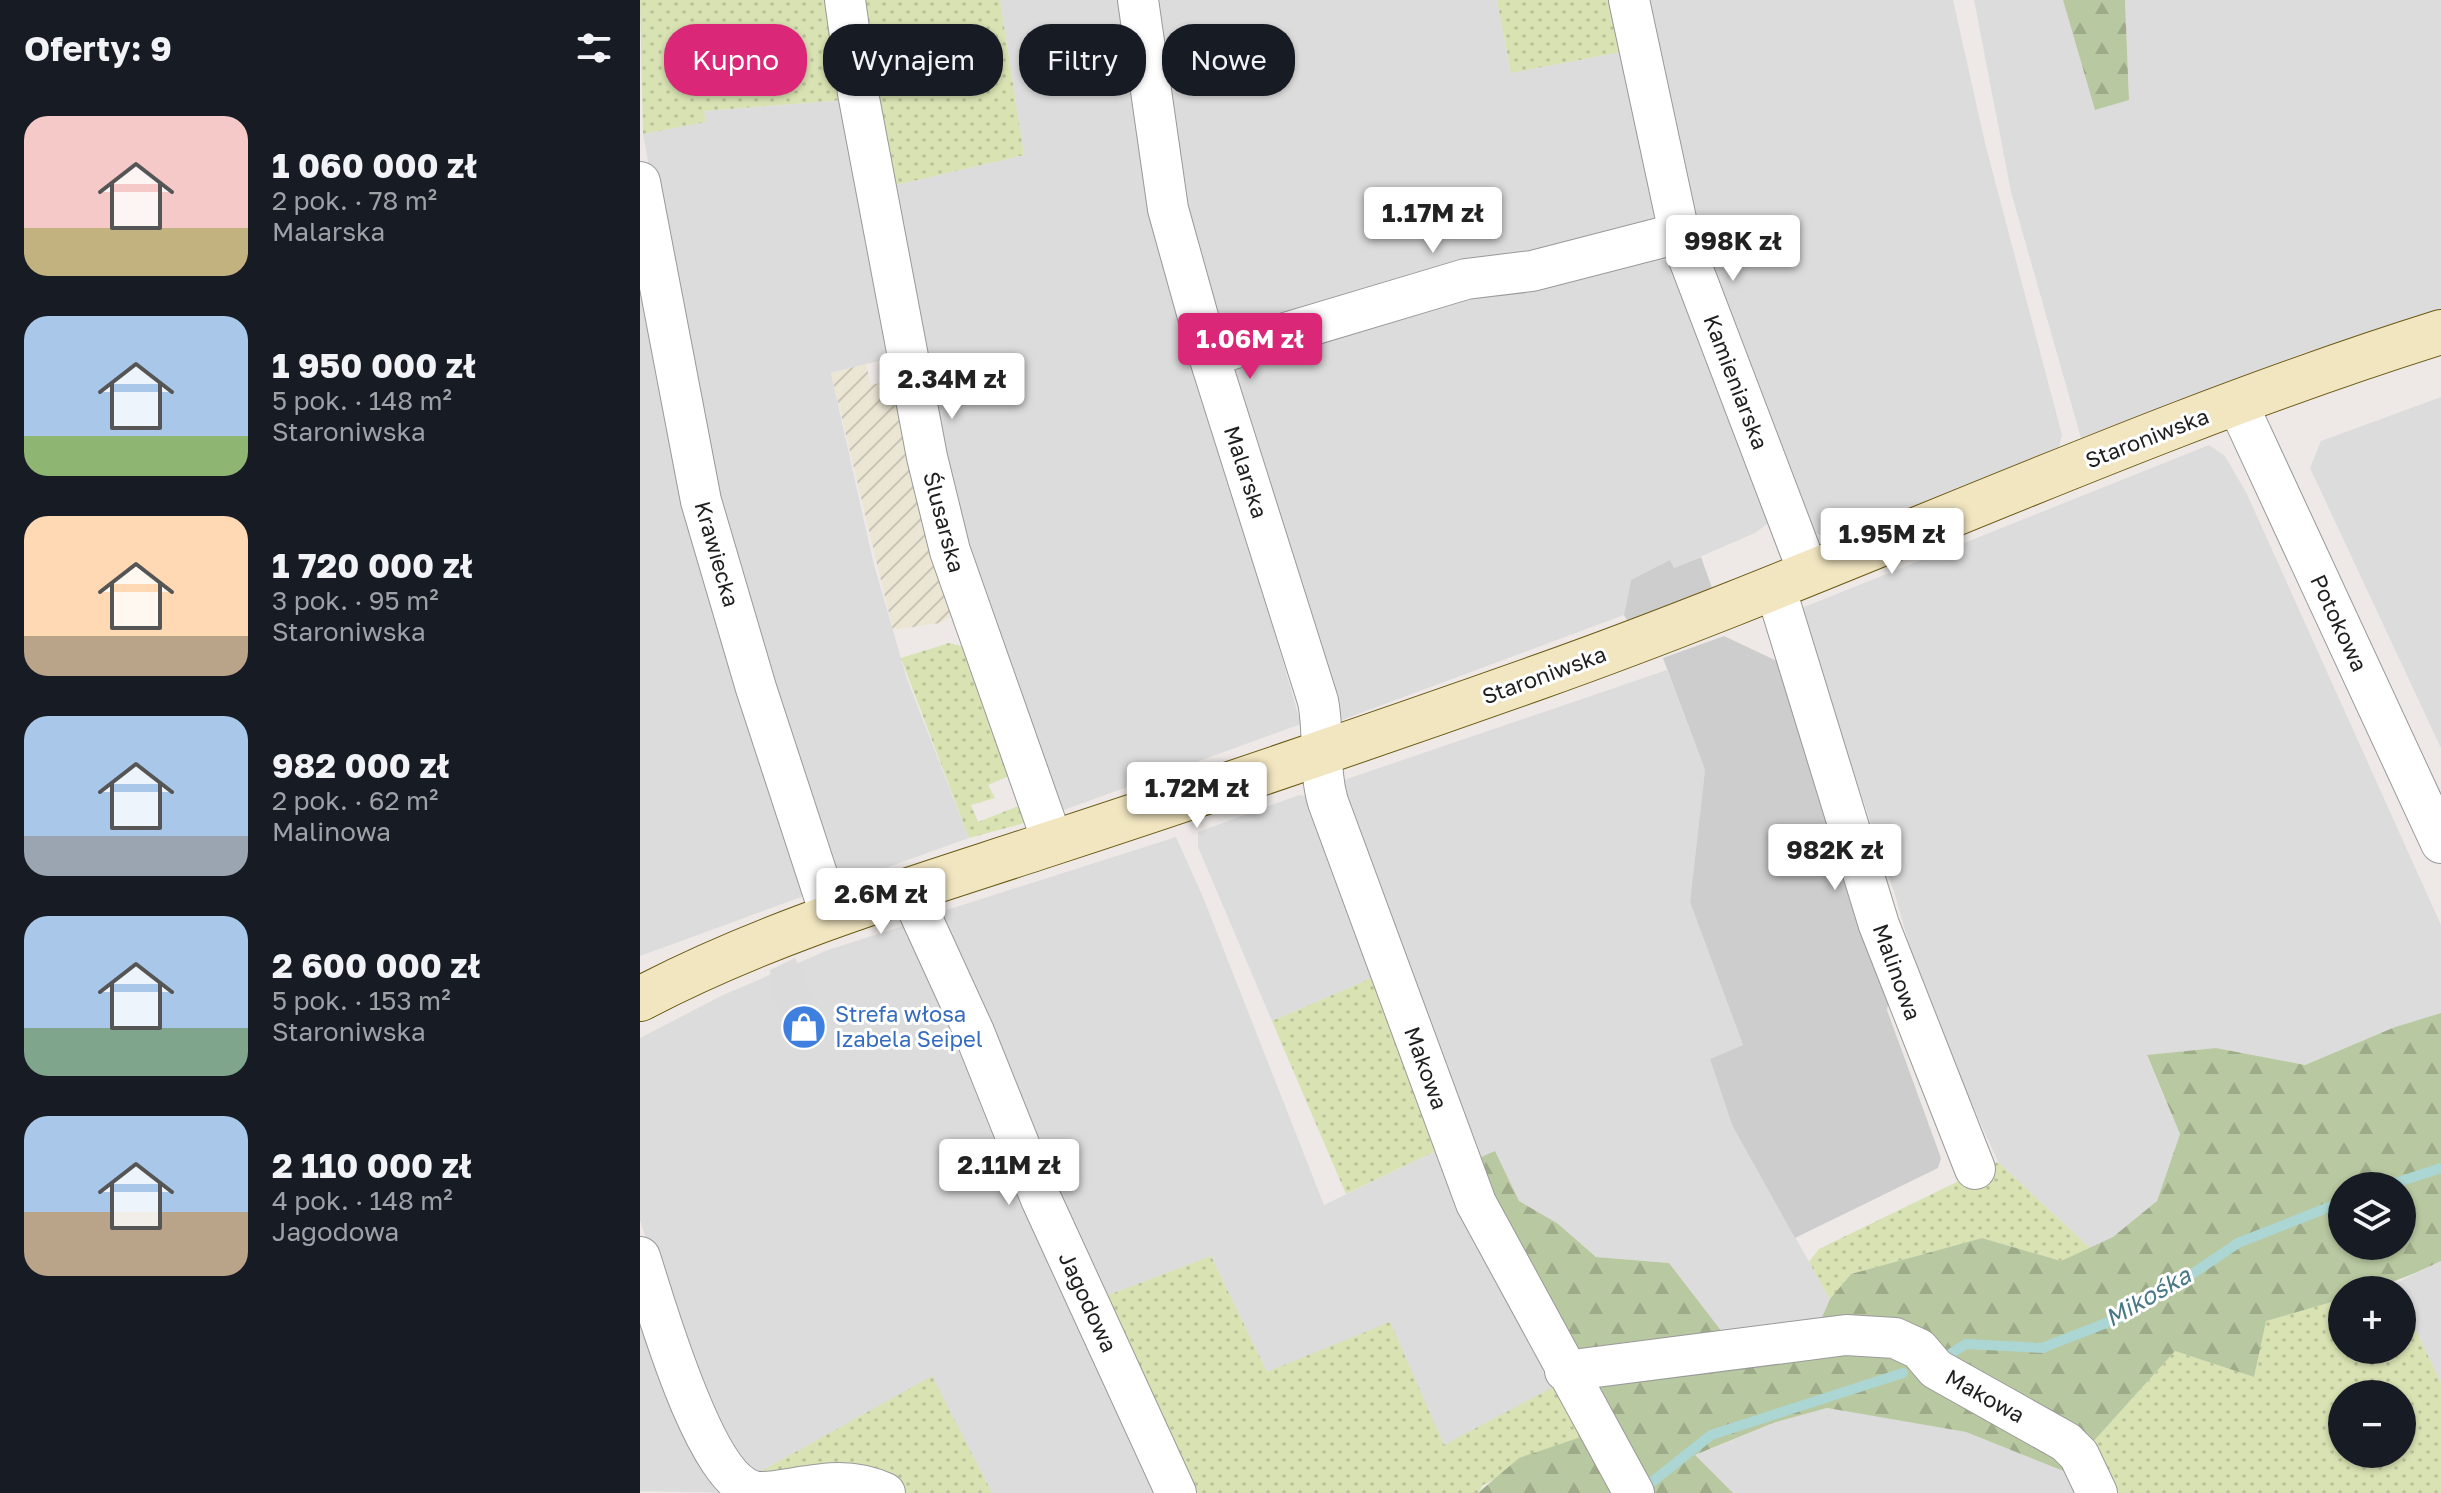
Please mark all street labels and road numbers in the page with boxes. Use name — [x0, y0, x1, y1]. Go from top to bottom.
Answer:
street label: Kamieniarska — [1698, 311, 1775, 453]
street label: Staroniwska — [2081, 402, 2212, 473]
street label: Malarska — [1219, 422, 1274, 522]
street label: Ślusarska — [918, 468, 971, 575]
street label: Krawiecka — [690, 498, 745, 610]
street label: Potokowa — [2305, 570, 2374, 676]
street label: Staroniwska — [1478, 640, 1610, 709]
street label: Malinowa — [1868, 920, 1927, 1024]
street label: Makowa — [1399, 1023, 1454, 1113]
street label: Jagodowa — [1053, 1247, 1123, 1356]
street label: Makowa — [1941, 1363, 2029, 1428]

